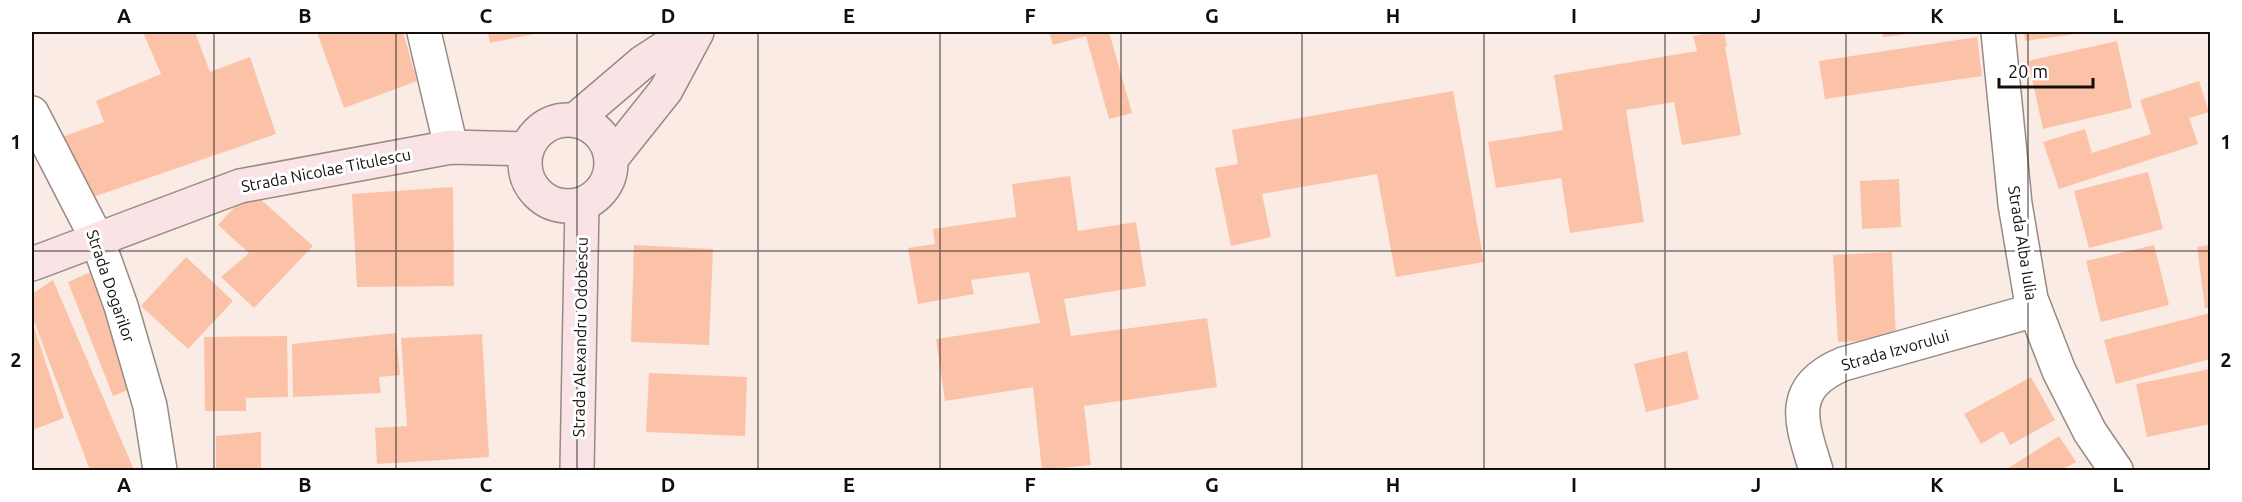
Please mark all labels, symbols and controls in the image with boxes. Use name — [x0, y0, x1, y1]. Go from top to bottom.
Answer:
text: A — [117, 4, 131, 27]
text: B — [298, 4, 312, 27]
text: C — [480, 4, 493, 27]
text: D — [661, 4, 675, 27]
text: E — [843, 4, 855, 27]
text: F — [1024, 4, 1036, 27]
text: G — [1205, 4, 1219, 27]
text: H — [1386, 4, 1400, 27]
text: I — [1571, 4, 1577, 27]
text: J — [1751, 4, 1761, 27]
text: K — [1930, 4, 1944, 27]
text: L — [2113, 4, 2124, 27]
scale bar — [1999, 51, 2094, 89]
text: 20 m — [2008, 61, 2048, 81]
text: 1 — [10, 130, 22, 153]
text: 1 — [2220, 130, 2232, 153]
street label: Strada Nicolae Titulescu — [240, 145, 412, 195]
street label: Strada Alba Iulia — [2005, 185, 2041, 301]
street label: Strada Dogarilor — [83, 227, 139, 345]
street label: Strada Alexandru Odobescu — [569, 237, 591, 437]
street label: Strada Izvorului — [1839, 326, 1951, 374]
text: 2 — [10, 348, 22, 371]
text: 2 — [2220, 348, 2232, 371]
text: A — [117, 473, 131, 496]
text: B — [298, 473, 312, 496]
text: C — [480, 473, 493, 496]
text: D — [661, 473, 675, 496]
text: E — [843, 473, 855, 496]
text: F — [1024, 473, 1036, 496]
text: G — [1205, 473, 1219, 496]
text: H — [1386, 473, 1400, 496]
text: I — [1571, 473, 1577, 496]
text: J — [1751, 473, 1761, 496]
text: K — [1930, 473, 1944, 496]
text: L — [2113, 473, 2124, 496]

